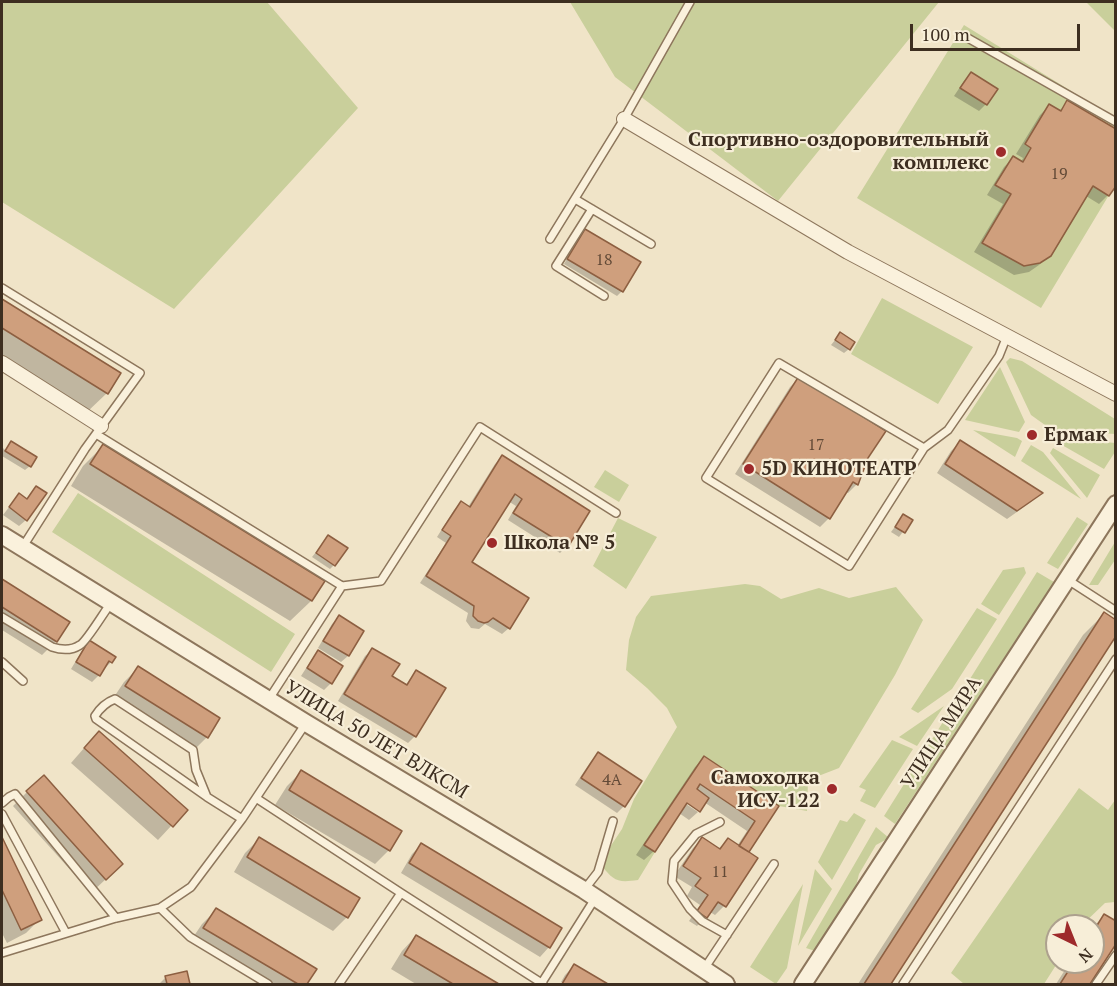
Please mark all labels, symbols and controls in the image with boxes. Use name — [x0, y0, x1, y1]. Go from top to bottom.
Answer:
scale bar — [913, 12, 1082, 50]
text: 100 m — [921, 22, 970, 46]
place label: Спортивно-оздоровительный комплекс — [688, 128, 989, 175]
marker: Спортивно-оздоровительный комплекс — [994, 145, 1008, 159]
house number: 19 — [1050, 164, 1068, 184]
house number: 18 — [595, 250, 613, 270]
place label: Ермак — [1044, 423, 1107, 447]
marker: Ермак — [1025, 428, 1039, 442]
house number: 17 — [807, 435, 825, 455]
place label: 5D КИНОТЕАТР — [761, 457, 917, 481]
marker: 5D КИНОТЕАТР — [742, 462, 756, 476]
place label: Школа № 5 — [504, 531, 616, 555]
marker: Школа № 5 — [485, 536, 499, 550]
street label: УЛИЦА МИРА — [897, 672, 987, 794]
street label: УЛИЦА 50 ЛЕТ ВЛКСМ — [280, 676, 472, 804]
place label: Самоходка ИСУ-122 — [711, 766, 820, 813]
house number: 4А — [602, 770, 622, 790]
marker: Самоходка ИСУ-122 — [825, 782, 839, 796]
house number: 11 — [711, 862, 729, 882]
north arrow — [1045, 914, 1105, 974]
text: N — [1074, 944, 1098, 968]

